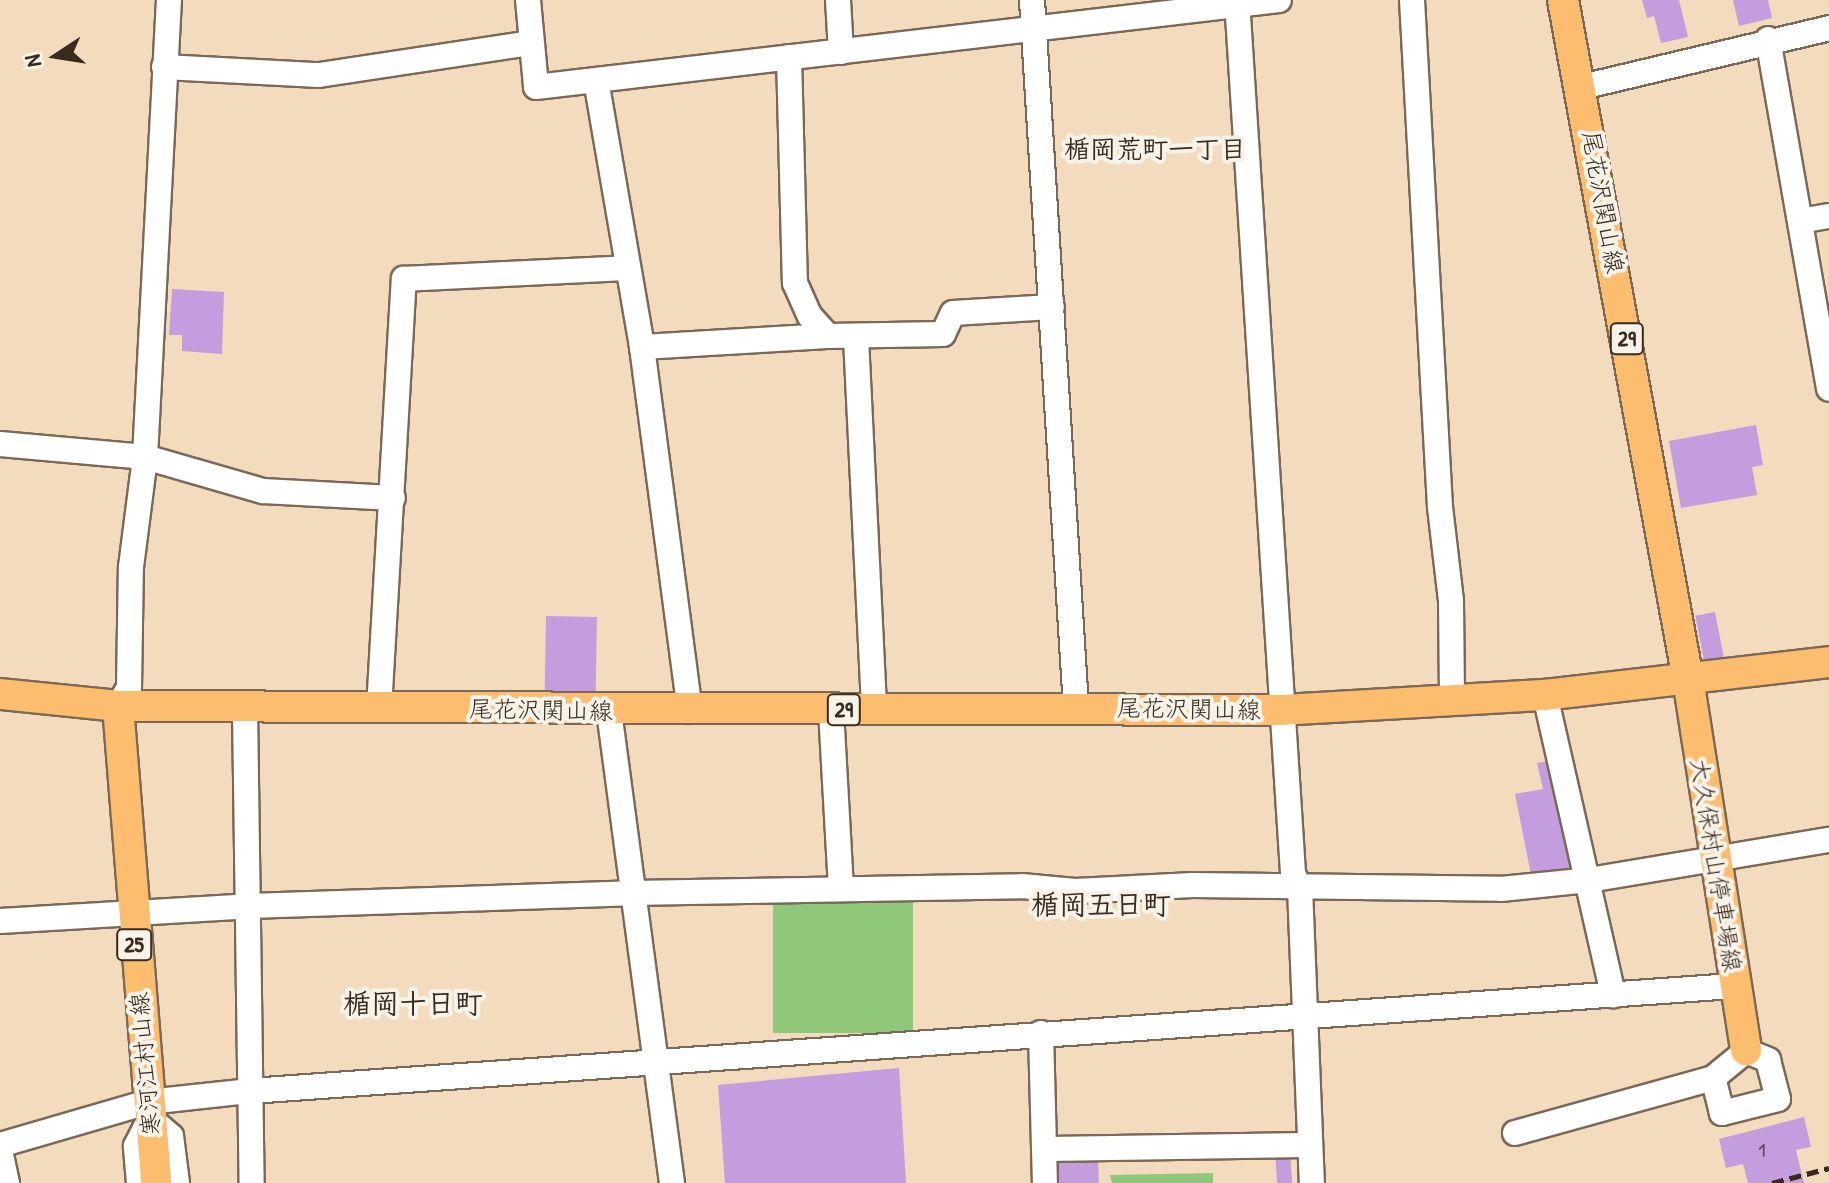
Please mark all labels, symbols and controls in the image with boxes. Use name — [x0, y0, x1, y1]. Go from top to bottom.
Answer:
north arrow — [16, 16, 96, 96]
text: N — [17, 52, 48, 70]
street label: 尾花沢関山線 — [1576, 129, 1630, 275]
district label: 楯岡荒町一丁目 — [1064, 133, 1246, 165]
road number: 29 — [1609, 321, 1645, 357]
road number: 29 — [826, 692, 862, 728]
street label: 尾花沢関山線 — [1117, 693, 1261, 725]
street label: 尾花沢関山線 — [469, 694, 613, 726]
street label: 大久保村山停車場線 — [1685, 756, 1747, 974]
district label: 楯岡五日町 — [1031, 887, 1171, 921]
road number: 25 — [116, 927, 152, 963]
district label: 楯岡十日町 — [343, 986, 483, 1020]
street label: 寒河江村山線 — [124, 991, 166, 1137]
house number: 1 — [1758, 1137, 1766, 1161]

